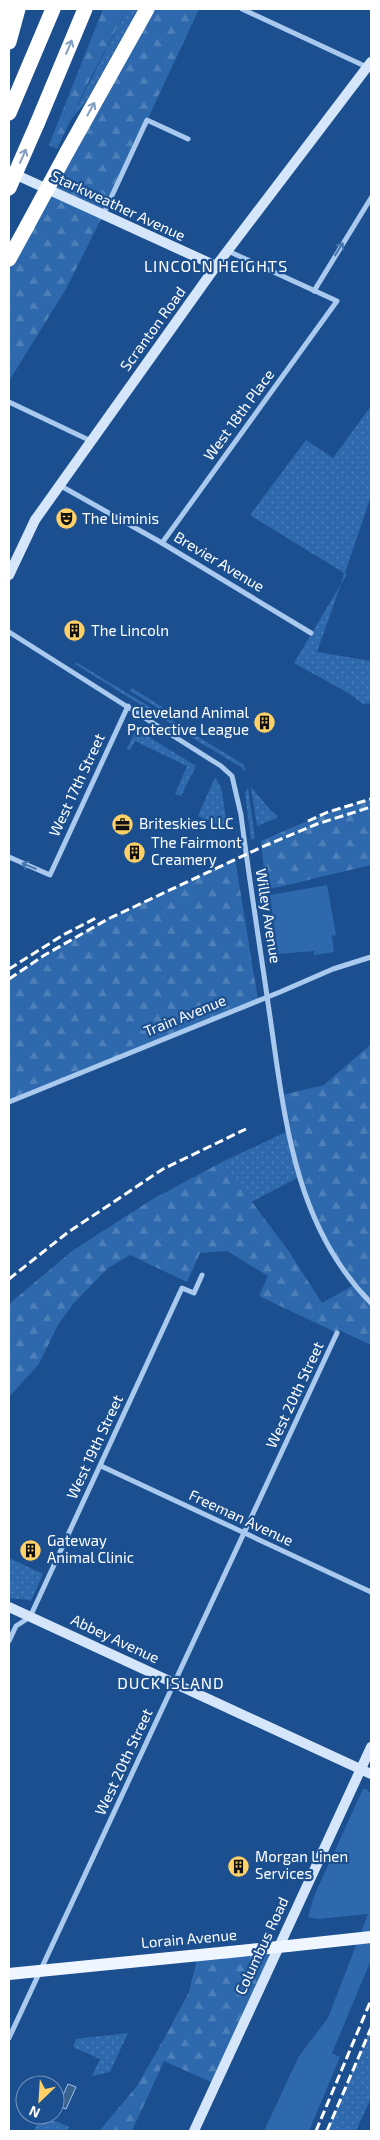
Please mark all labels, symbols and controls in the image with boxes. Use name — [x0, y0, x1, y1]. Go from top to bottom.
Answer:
one-way arrow — [65, 40, 74, 55]
one-way arrow — [86, 103, 96, 117]
one-way arrow — [18, 149, 28, 164]
street label: Starkweather Avenue — [48, 166, 188, 244]
one-way arrow — [334, 242, 345, 256]
district label: LINCOLN HEIGHTS — [144, 256, 288, 275]
street label: Scranton Road — [116, 283, 189, 374]
street label: West 18th Place — [199, 365, 277, 464]
theatre icon: The Liminis — [54, 507, 78, 531]
place label: The Liminis — [82, 509, 159, 527]
street label: Brevier Avenue — [171, 527, 268, 595]
building icon: The Lincoln — [63, 619, 87, 643]
place label: The Lincoln — [91, 621, 169, 639]
place label: Cleveland Animal Protective League — [127, 703, 250, 738]
building icon: Cleveland Animal Protective League — [253, 710, 277, 734]
street label: West 17th Street — [44, 730, 108, 839]
office icon: Briteskies LLC — [111, 812, 135, 836]
place label: Briteskies LLC — [139, 814, 234, 832]
place label: The Fairmont Creamery — [151, 833, 242, 868]
building icon: The Fairmont Creamery — [123, 840, 147, 864]
one-way arrow — [22, 860, 37, 870]
street label: Willey Avenue — [253, 867, 285, 965]
street label: Train Avenue — [141, 990, 228, 1040]
street label: West 20th Street — [262, 1338, 327, 1451]
street label: West 19th Street — [62, 1391, 126, 1501]
street label: Freeman Avenue — [186, 1485, 296, 1549]
place label: Gateway Animal Clinic — [47, 1531, 134, 1566]
building icon: Gateway Animal Clinic — [19, 1538, 43, 1562]
street label: Abbey Avenue — [68, 1610, 162, 1666]
district label: DUCK ISLAND — [117, 1673, 225, 1692]
street label: West 20th Street — [91, 1705, 156, 1818]
place label: Morgan Linen Services — [255, 1847, 348, 1882]
building icon: Morgan Linen Services — [227, 1854, 251, 1878]
street label: Columbus Road — [231, 1894, 292, 1997]
street label: Lorain Avenue — [140, 1925, 238, 1951]
north arrow — [15, 2075, 65, 2125]
text: N — [26, 2102, 42, 2122]

